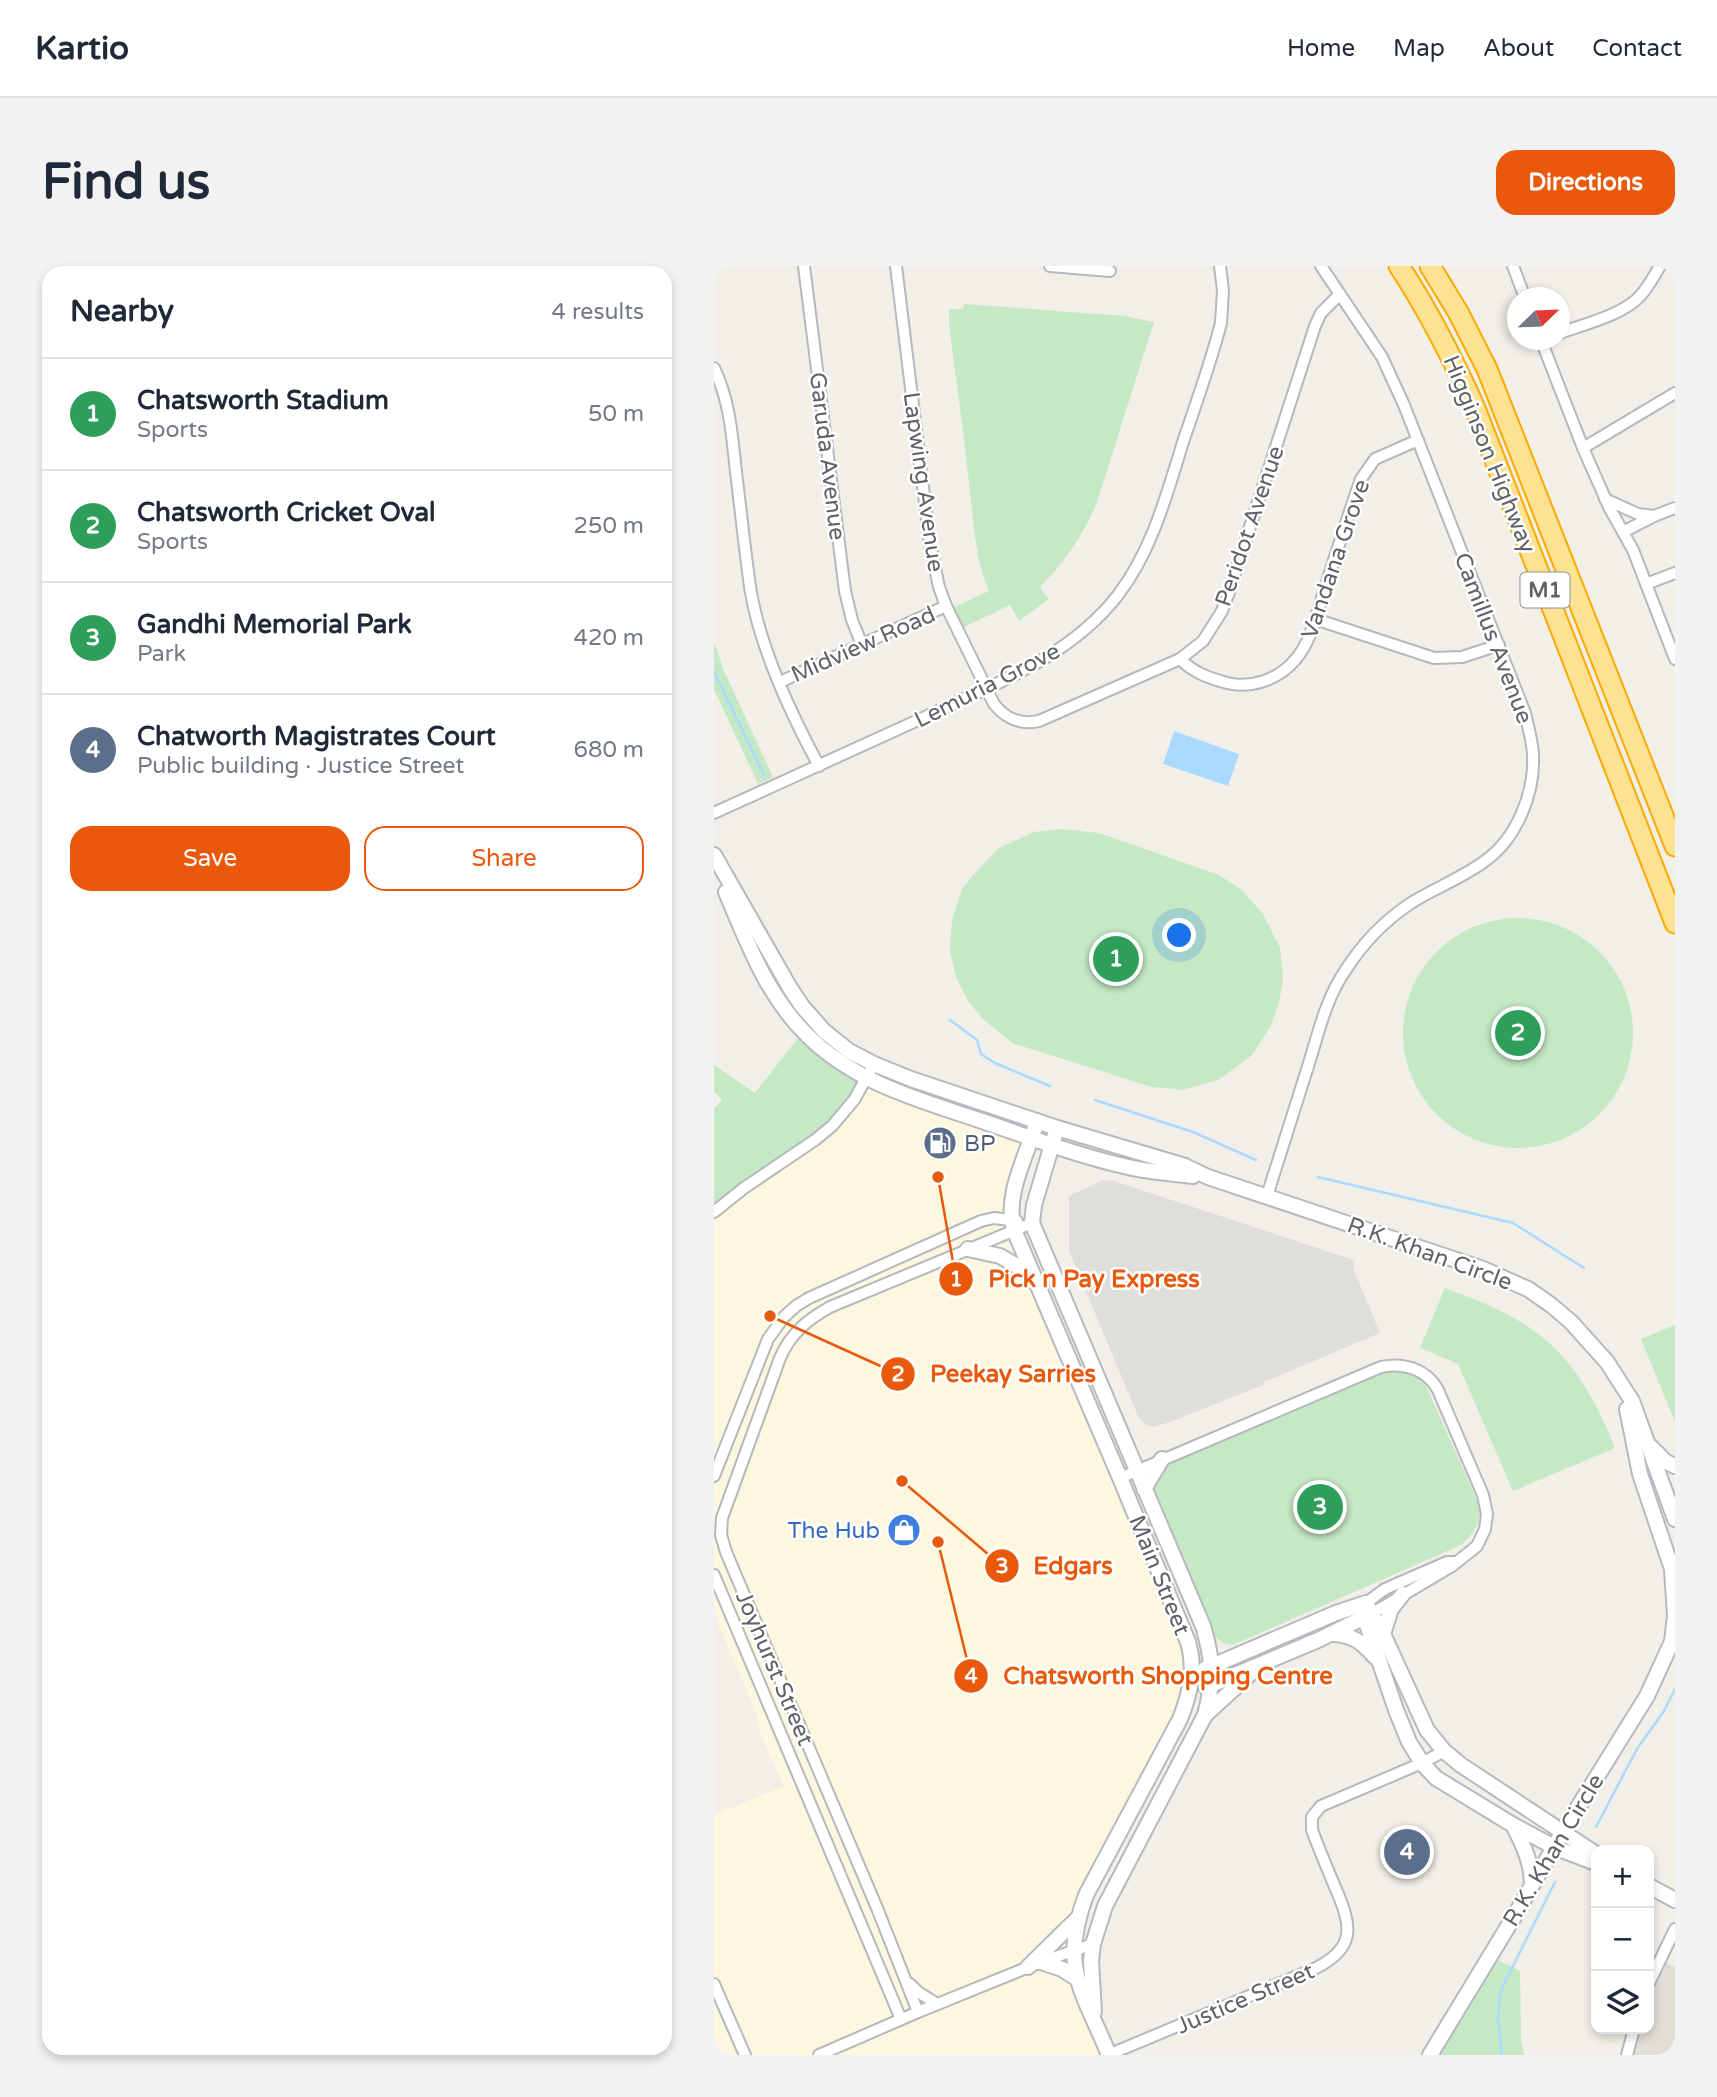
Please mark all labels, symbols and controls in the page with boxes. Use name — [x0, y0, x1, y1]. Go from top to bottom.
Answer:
text: Kartio — [35, 29, 129, 68]
text: Home — [1287, 34, 1355, 63]
text: Map — [1393, 34, 1445, 63]
text: About — [1483, 34, 1554, 63]
text: Contact — [1592, 34, 1682, 63]
button: Directions — [1496, 150, 1675, 215]
text: Find us — [42, 153, 210, 212]
north arrow — [1507, 287, 1570, 350]
text: Nearby — [70, 293, 174, 330]
text: 4 results — [551, 298, 644, 326]
street label: Higginson Highway — [1437, 351, 1542, 557]
street label: Garuda Avenue — [803, 371, 851, 542]
text: Chatsworth Stadium — [137, 385, 389, 416]
street label: Lapwing Avenue — [897, 390, 949, 574]
text: 1 — [86, 400, 100, 428]
text: 50 m — [588, 400, 644, 428]
text: Sports — [137, 416, 208, 444]
street label: Peridot Avenue — [1209, 442, 1291, 610]
street label: Vandana Grove — [1296, 476, 1376, 643]
text: Chatsworth Cricket Oval — [137, 497, 436, 528]
text: 2 — [86, 512, 100, 540]
text: 250 m — [574, 512, 644, 540]
text: Sports — [137, 528, 208, 556]
street label: Camillus Avenue — [1448, 549, 1538, 728]
road number: M1 — [1520, 572, 1570, 608]
street label: Midview Road — [787, 601, 940, 689]
text: Gandhi Memorial Park — [137, 609, 412, 640]
text: 3 — [86, 624, 100, 652]
text: 420 m — [574, 624, 644, 652]
street label: Lemuria Grove — [910, 637, 1065, 735]
text: Park — [137, 640, 186, 668]
text: Chatworth Magistrates Court — [137, 721, 496, 752]
text: 4 — [86, 736, 100, 764]
text: 680 m — [574, 736, 644, 764]
text: Public building · Justice Street — [137, 752, 464, 780]
button: Save — [70, 826, 350, 891]
button: Share — [364, 826, 644, 891]
your location — [1162, 918, 1196, 952]
pin: 1 — [1093, 933, 1139, 985]
pin: 2 — [1495, 1007, 1541, 1059]
fuel station icon: BP — [921, 1124, 959, 1162]
place label: BP — [964, 1130, 995, 1158]
street label: R.K. Khan Circle — [1343, 1211, 1516, 1297]
callout: Pick n Pay Express — [939, 1256, 1213, 1301]
text: Pick n Pay Express — [988, 1265, 1200, 1294]
text: 1 — [949, 1267, 963, 1292]
callout: Peekay Sarries — [881, 1351, 1110, 1396]
text: Peekay Sarries — [930, 1360, 1096, 1389]
text: 2 — [891, 1362, 905, 1387]
pin: 3 — [1297, 1481, 1343, 1533]
shop icon: The Hub — [885, 1511, 923, 1549]
street label: Main Street — [1122, 1511, 1196, 1640]
place label: The Hub — [788, 1517, 880, 1545]
callout: Edgars — [984, 1543, 1127, 1588]
text: Edgars — [1033, 1552, 1113, 1581]
text: 3 — [995, 1554, 1009, 1579]
street label: Joyhurst Street — [729, 1587, 819, 1750]
callout: Chatsworth Shopping Centre — [954, 1653, 1346, 1698]
text: Chatsworth Shopping Centre — [1003, 1662, 1333, 1691]
text: 4 — [964, 1664, 978, 1689]
street label: R.K. Khan Circle — [1497, 1769, 1610, 1932]
pin: 4 — [1384, 1826, 1430, 1878]
map controls — [1591, 1845, 1654, 2034]
button: + — [1591, 1845, 1654, 1908]
button: − — [1591, 1908, 1654, 1971]
street label: Justice Street — [1172, 1957, 1319, 2041]
button: layers — [1591, 1971, 1654, 2034]

